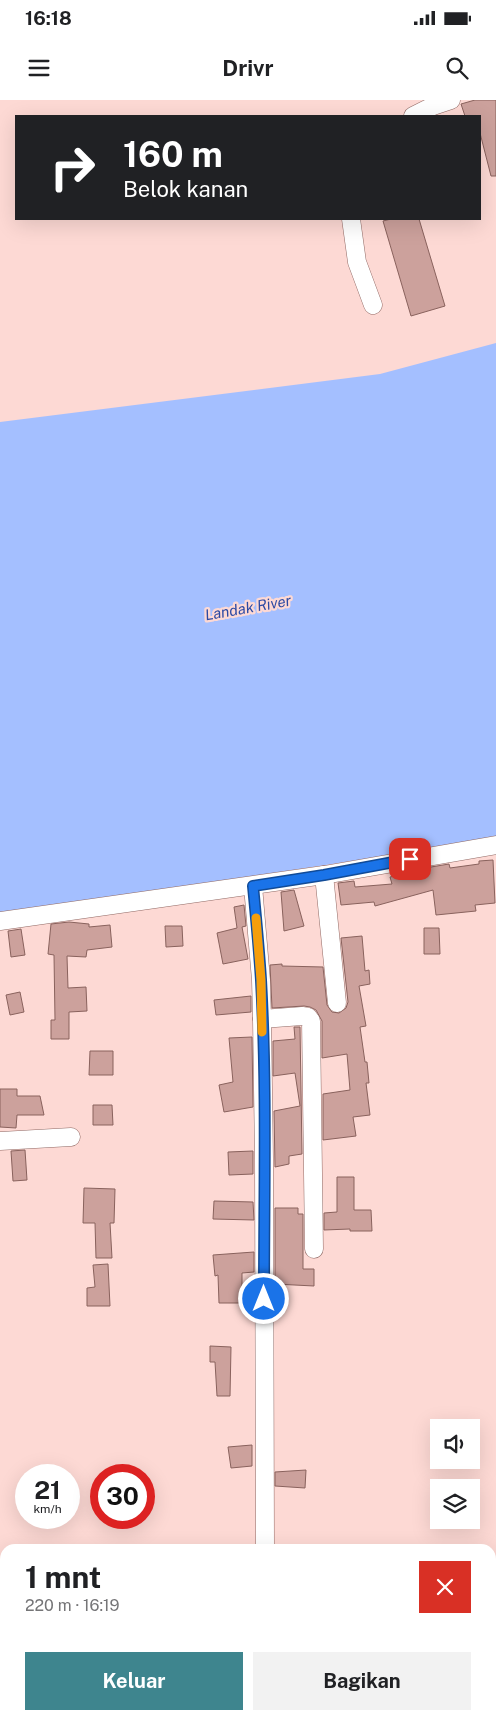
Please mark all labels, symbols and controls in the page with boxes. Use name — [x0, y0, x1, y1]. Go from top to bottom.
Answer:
text: 16:18 — [25, 7, 72, 29]
icon: menu — [25, 54, 53, 82]
icon: search — [443, 54, 471, 82]
text: Drivr — [222, 55, 274, 81]
text: 160 m — [123, 134, 223, 175]
icon: right — [40, 135, 105, 200]
text: Belok kanan — [123, 176, 248, 202]
water label: Landak River — [204, 592, 293, 623]
pin — [389, 838, 431, 880]
icon: arrive — [396, 845, 424, 873]
position arrow — [237, 1272, 289, 1324]
map controls — [430, 1419, 480, 1529]
button: sound — [430, 1419, 480, 1469]
speed limit sign: 30 — [90, 1464, 155, 1529]
text: 21 — [34, 1475, 61, 1505]
button: layers — [430, 1479, 480, 1529]
text: km/h — [33, 1502, 62, 1516]
text: 1 mnt — [25, 1559, 101, 1595]
button: close — [419, 1561, 471, 1613]
text: 220 m · 16:19 — [25, 1596, 120, 1615]
button: Keluar — [25, 1652, 243, 1710]
button: Bagikan — [253, 1652, 471, 1710]

